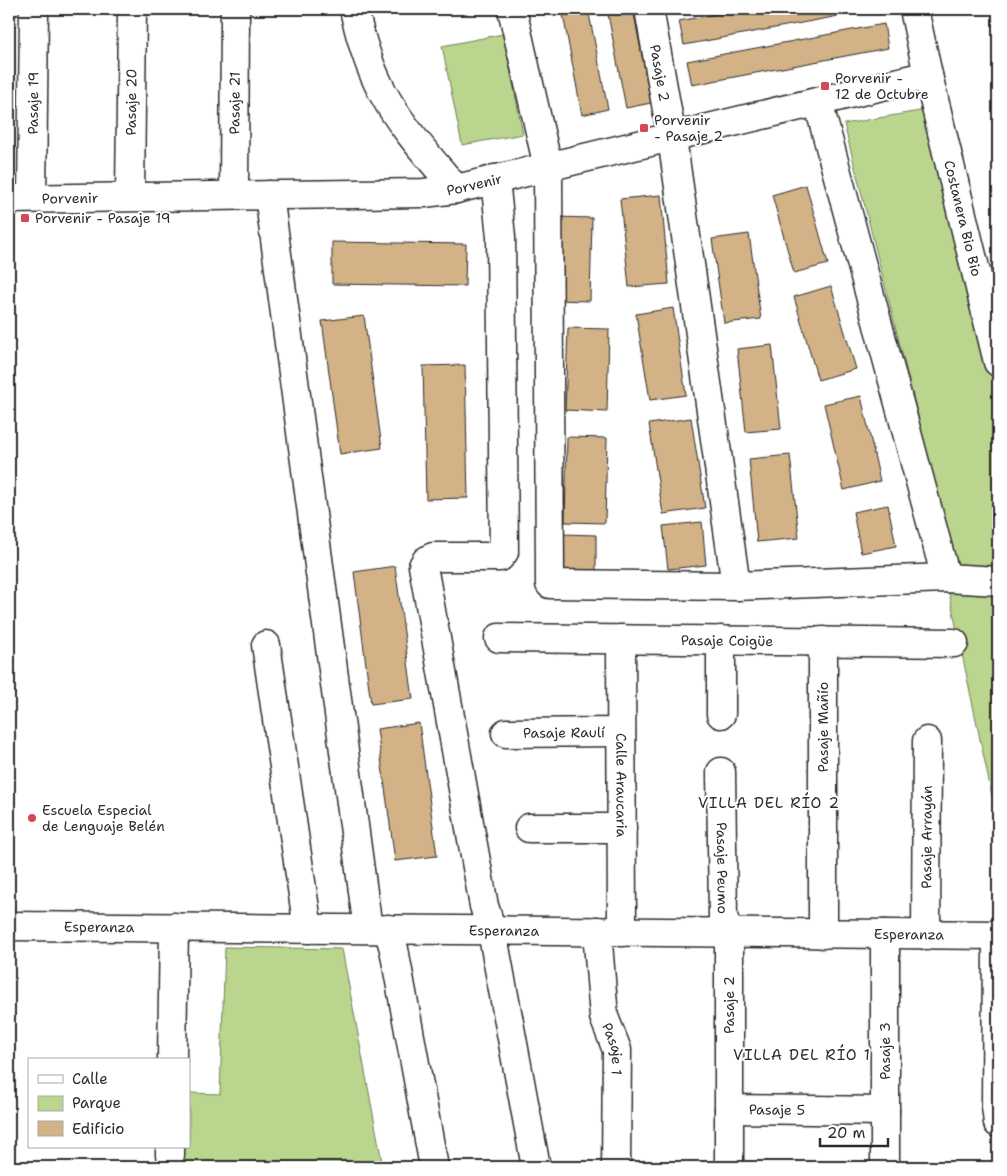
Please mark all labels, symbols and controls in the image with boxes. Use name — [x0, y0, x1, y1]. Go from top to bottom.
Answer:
street label: Pasaje 2 — [646, 43, 674, 103]
street label: Pasaje 20 — [122, 68, 140, 136]
place label: Porvenir - 12 de Octubre — [835, 69, 929, 103]
street label: Pasaje 19 — [24, 71, 42, 135]
street label: Pasaje 21 — [225, 72, 244, 134]
marker: Porvenir - 12 de Octubre — [819, 80, 831, 92]
place label: Porvenir - Pasaje 2 — [654, 111, 723, 145]
marker: Porvenir - Pasaje 2 — [638, 122, 650, 134]
street label: Costanera Bio Bio — [940, 158, 986, 278]
street label: Porvenir — [445, 169, 504, 199]
street label: Porvenir — [42, 189, 99, 208]
place label: Porvenir - Pasaje 19 — [35, 209, 171, 227]
marker: Porvenir - Pasaje 19 — [19, 212, 31, 224]
street label: Pasaje Coigüe — [681, 631, 773, 650]
street label: Pasaje Mañío — [814, 682, 832, 772]
street label: Pasaje Raulí — [523, 723, 605, 742]
street label: Calle Araucaria — [612, 733, 631, 837]
street label: Pasaje Arrayán — [917, 785, 936, 889]
district label: VILLA DEL RÍO 2 — [698, 792, 840, 813]
place label: Escuela Especial de Lenguaje Belén — [42, 801, 165, 835]
marker: Escuela Especial de Lenguaje Belén — [26, 812, 38, 824]
street label: Pasaje Peumo — [713, 822, 732, 914]
street label: Esperanza — [64, 917, 135, 936]
street label: Esperanza — [469, 921, 540, 940]
street label: Esperanza — [874, 925, 944, 944]
street label: Pasaje 2 — [720, 976, 738, 1034]
street label: Pasaje 1 — [598, 1020, 627, 1075]
street label: Pasaje 3 — [876, 1022, 894, 1080]
district label: VILLA DEL RÍO 1 — [733, 1044, 871, 1065]
legend — [28, 1058, 190, 1148]
text: Calle — [72, 1069, 108, 1089]
text: Parque — [72, 1093, 121, 1113]
street label: Pasaje 5 — [749, 1100, 805, 1119]
scale bar — [820, 1116, 887, 1148]
text: Edificio — [72, 1119, 124, 1139]
text: 20 m — [827, 1123, 866, 1143]

